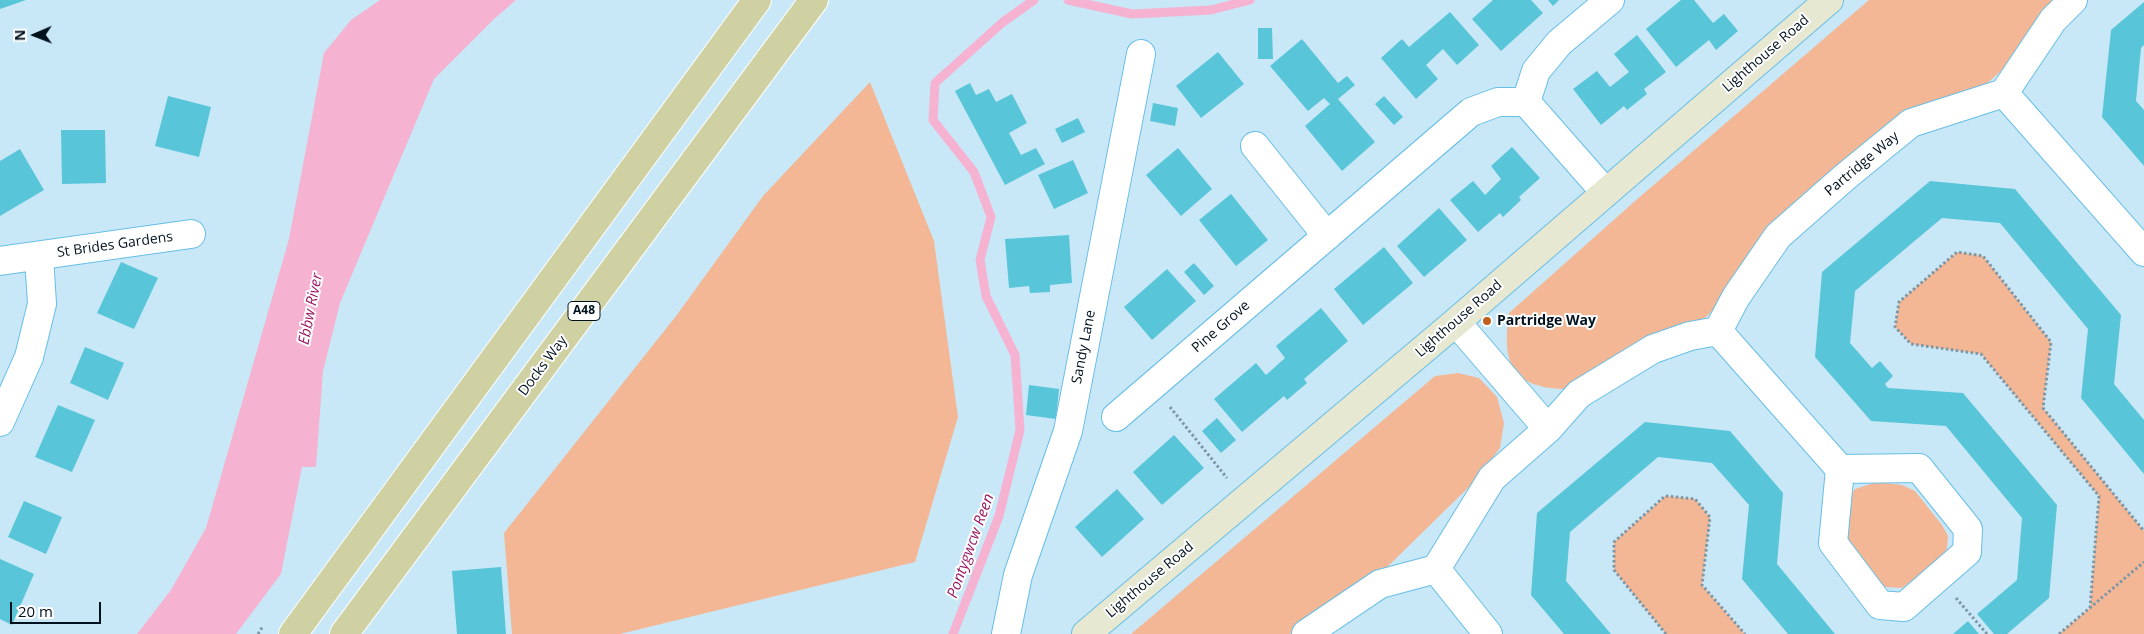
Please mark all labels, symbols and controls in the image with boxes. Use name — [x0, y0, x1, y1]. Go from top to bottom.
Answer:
north arrow — [10, 10, 60, 60]
street label: Lighthouse Road — [1719, 12, 1813, 96]
text: N — [10, 29, 29, 41]
street label: Partridge Way — [1822, 128, 1902, 200]
street label: St Brides Gardens — [56, 229, 174, 261]
water label: Ebbw River — [295, 272, 327, 346]
street label: Lighthouse Road — [1412, 277, 1506, 361]
street label: Pine Grove — [1189, 297, 1253, 357]
road number: A48 — [568, 302, 600, 321]
street label: Sandy Lane — [1069, 309, 1099, 385]
place label: Partridge Way — [1497, 313, 1596, 329]
marker: Partridge Way — [1481, 315, 1493, 327]
street label: Docks Way — [515, 333, 571, 399]
water label: Pontygwcw Reen — [944, 491, 998, 601]
street label: Lighthouse Road — [1103, 538, 1197, 622]
scale bar — [12, 592, 104, 624]
text: 20 m — [18, 601, 53, 621]

